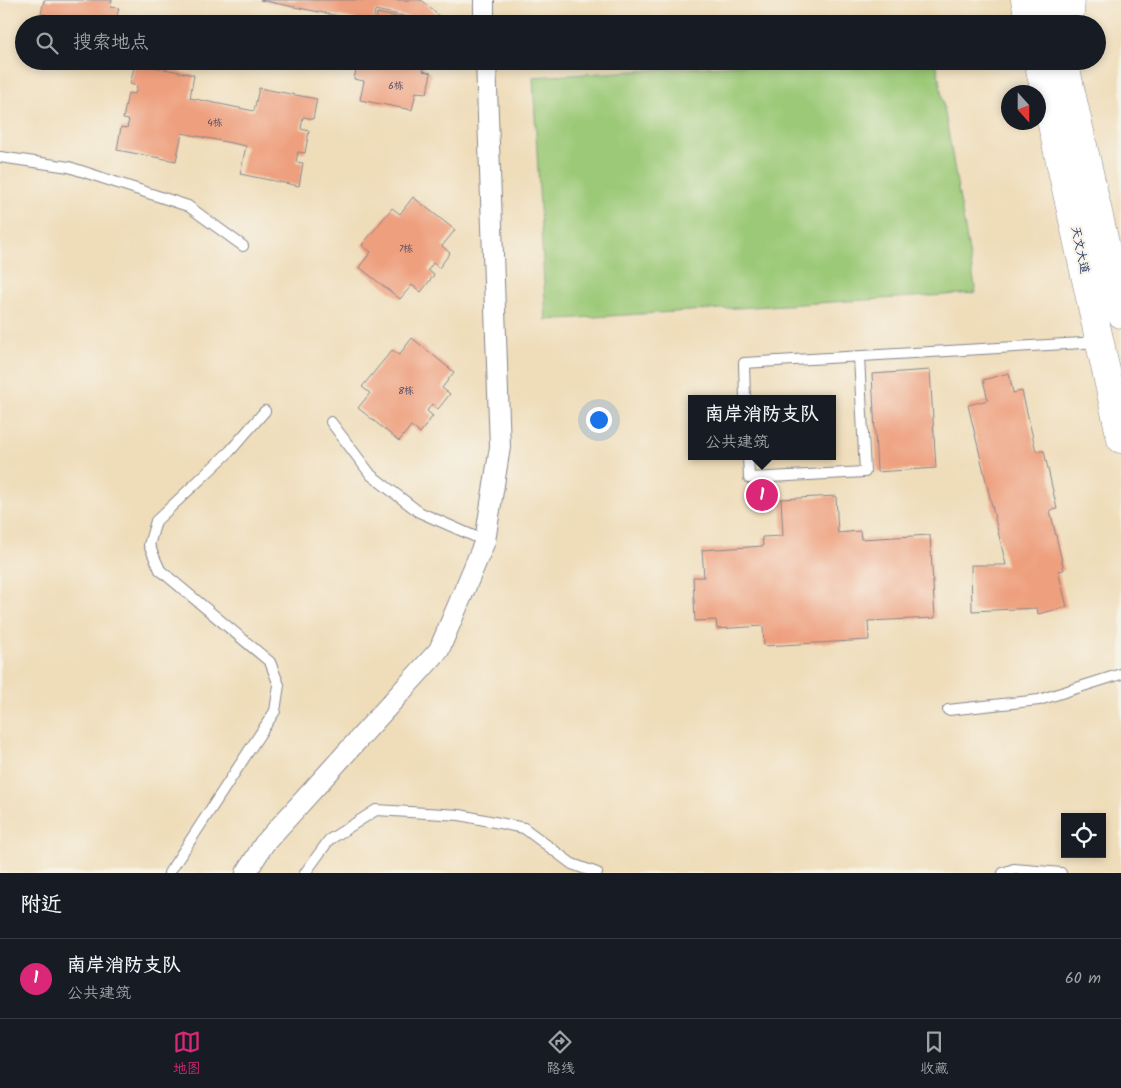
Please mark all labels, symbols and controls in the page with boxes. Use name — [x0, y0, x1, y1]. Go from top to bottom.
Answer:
search box — [15, 15, 1106, 70]
text: 搜索地点 — [73, 28, 149, 58]
icon: search — [33, 29, 61, 57]
house number: 6栋 — [388, 78, 404, 94]
north arrow — [1001, 85, 1046, 130]
house number: 4栋 — [207, 115, 223, 131]
street label: 天文大道 — [1066, 225, 1094, 275]
house number: 7栋 — [399, 241, 413, 257]
house number: 8栋 — [398, 383, 414, 399]
popup — [688, 395, 836, 460]
text: 南岸消防支队 — [705, 400, 819, 430]
your location — [586, 407, 612, 433]
text: 公共建筑 — [705, 430, 769, 455]
pin: 1 — [746, 476, 778, 514]
map controls — [1061, 813, 1106, 858]
button: locate — [1061, 813, 1106, 858]
text: 附近 — [20, 889, 62, 922]
text: 南岸消防支队 — [67, 951, 181, 981]
text: 1 — [34, 966, 38, 991]
text: 60 m — [1065, 966, 1101, 991]
text: 公共建筑 — [67, 981, 131, 1006]
tab: 地图 — [173, 1028, 201, 1080]
tab: 路线 — [546, 1028, 574, 1080]
tab: 收藏 — [920, 1028, 948, 1080]

